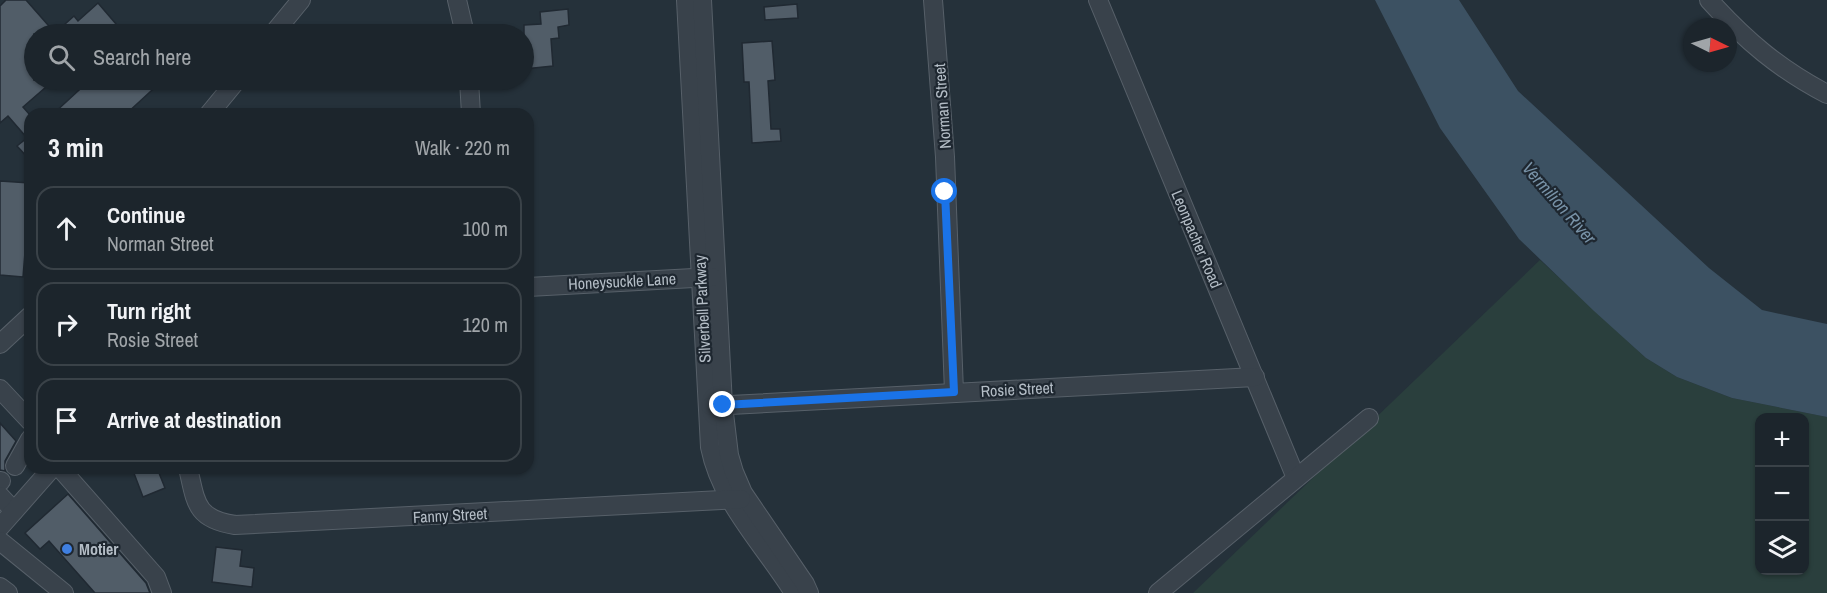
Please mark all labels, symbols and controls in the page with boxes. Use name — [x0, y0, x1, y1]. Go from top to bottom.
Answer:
north arrow — [1683, 18, 1737, 72]
search box — [24, 24, 534, 90]
icon: search — [45, 41, 78, 74]
text: Search here — [93, 42, 191, 72]
street label: Norman Street — [928, 62, 956, 149]
text: 3 min — [48, 130, 104, 165]
text: Walk · 220 m — [415, 134, 510, 161]
water label: Vermilion River — [1517, 156, 1603, 250]
route start — [931, 178, 957, 204]
street label: Leonpacher Road — [1166, 187, 1228, 291]
text: Continue — [107, 200, 185, 230]
icon: ahead — [50, 212, 83, 245]
text: 100 m — [462, 215, 508, 242]
text: Norman Street — [107, 230, 214, 257]
street label: Silverbell Parkway — [688, 254, 716, 363]
street label: Honeysuckle Lane — [568, 267, 676, 295]
text: Turn right — [107, 296, 191, 326]
icon: right — [50, 308, 83, 341]
text: 120 m — [462, 311, 508, 338]
text: Rosie Street — [107, 326, 198, 353]
street label: Rosie Street — [980, 376, 1054, 402]
route end — [709, 391, 735, 417]
icon: arrive — [50, 404, 83, 437]
text: Arrive at destination — [107, 405, 281, 435]
map controls — [1755, 413, 1809, 575]
button: + — [1755, 413, 1809, 467]
button: − — [1755, 467, 1809, 521]
street label: Fanny Street — [412, 502, 488, 528]
button: layers — [1755, 521, 1809, 575]
place label: Motier — [79, 538, 119, 560]
marker: Motier — [60, 542, 74, 556]

